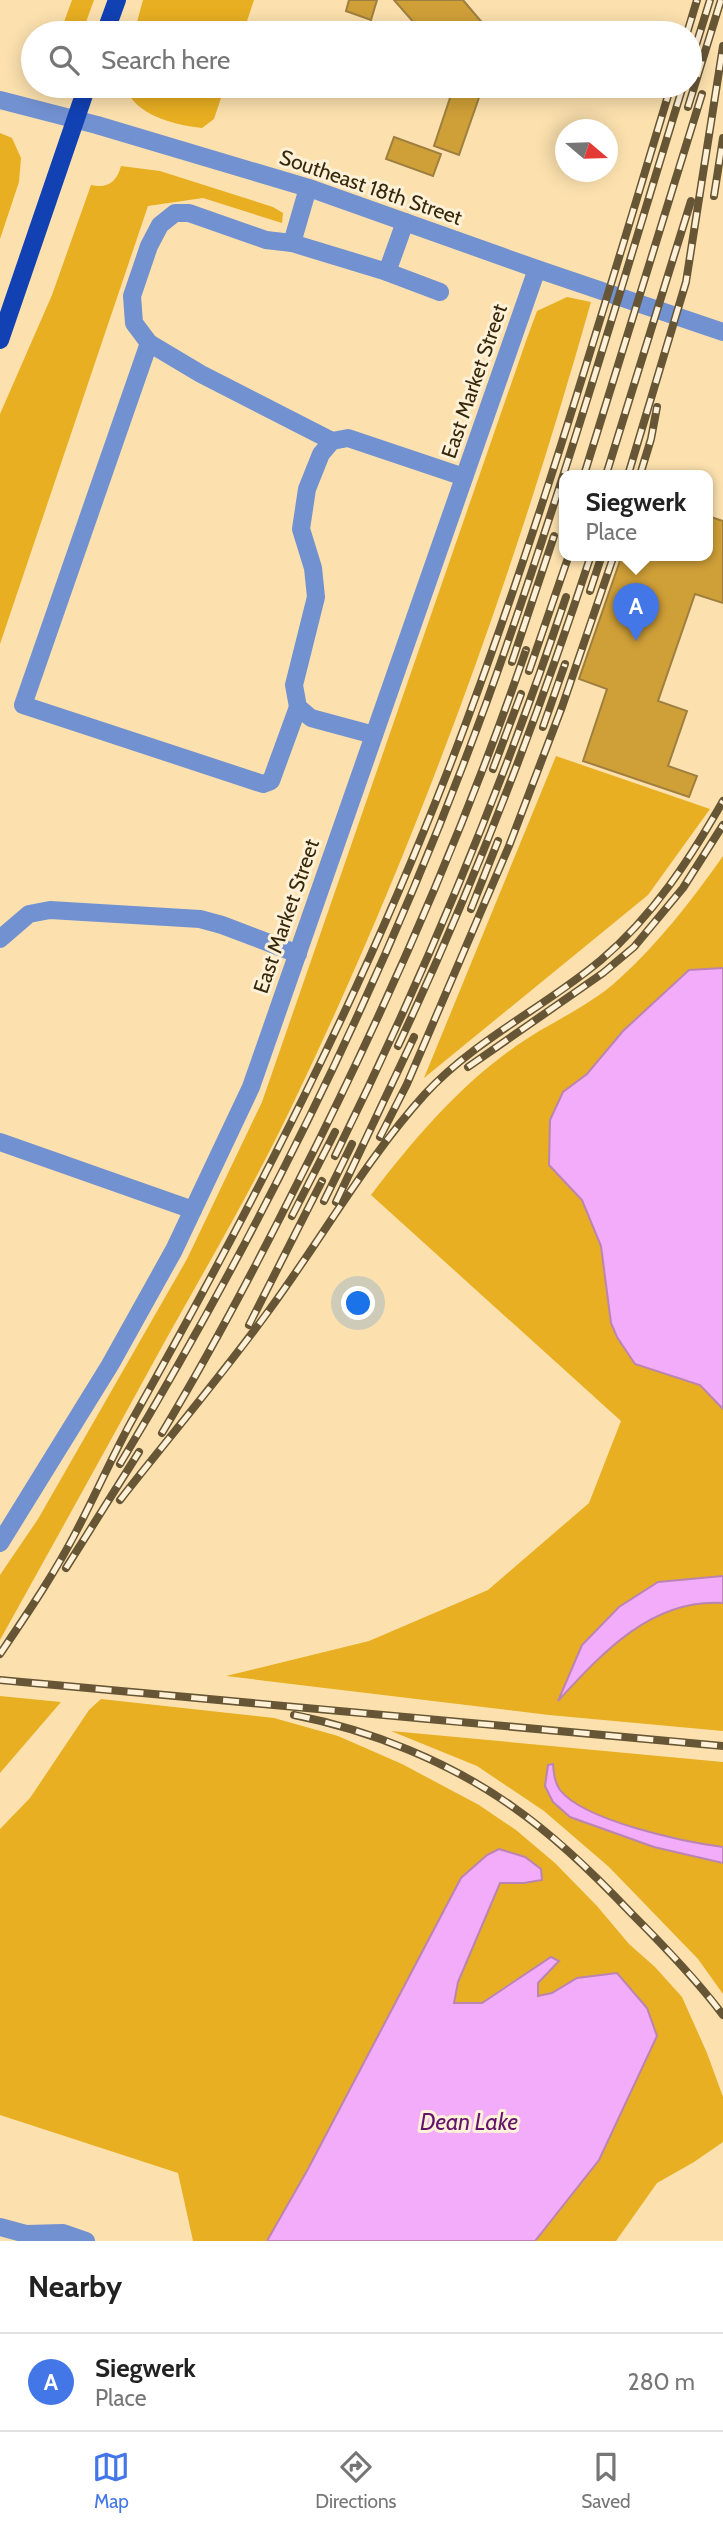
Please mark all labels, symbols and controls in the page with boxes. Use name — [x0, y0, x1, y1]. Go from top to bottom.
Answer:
search box — [21, 21, 702, 98]
icon: search — [45, 41, 83, 79]
text: Search here — [101, 44, 230, 76]
north arrow — [555, 119, 618, 182]
street label: Southeast 18th Street — [276, 144, 466, 230]
street label: East Market Street — [436, 301, 512, 461]
popup — [559, 470, 713, 561]
text: Siegwerk — [586, 486, 686, 518]
text: Place — [586, 518, 637, 546]
pin: A — [613, 583, 659, 641]
street label: East Market Street — [248, 836, 324, 996]
your location — [341, 1286, 375, 1320]
water label: Dean Lake — [420, 2108, 518, 2136]
text: Nearby — [28, 2268, 122, 2305]
text: Siegwerk — [95, 2352, 196, 2384]
text: A — [44, 2368, 58, 2396]
text: 280 m — [628, 2368, 695, 2396]
text: Place — [95, 2384, 147, 2412]
tab: Map — [92, 2448, 130, 2513]
tab: Directions — [315, 2448, 396, 2513]
tab: Saved — [581, 2448, 631, 2513]

